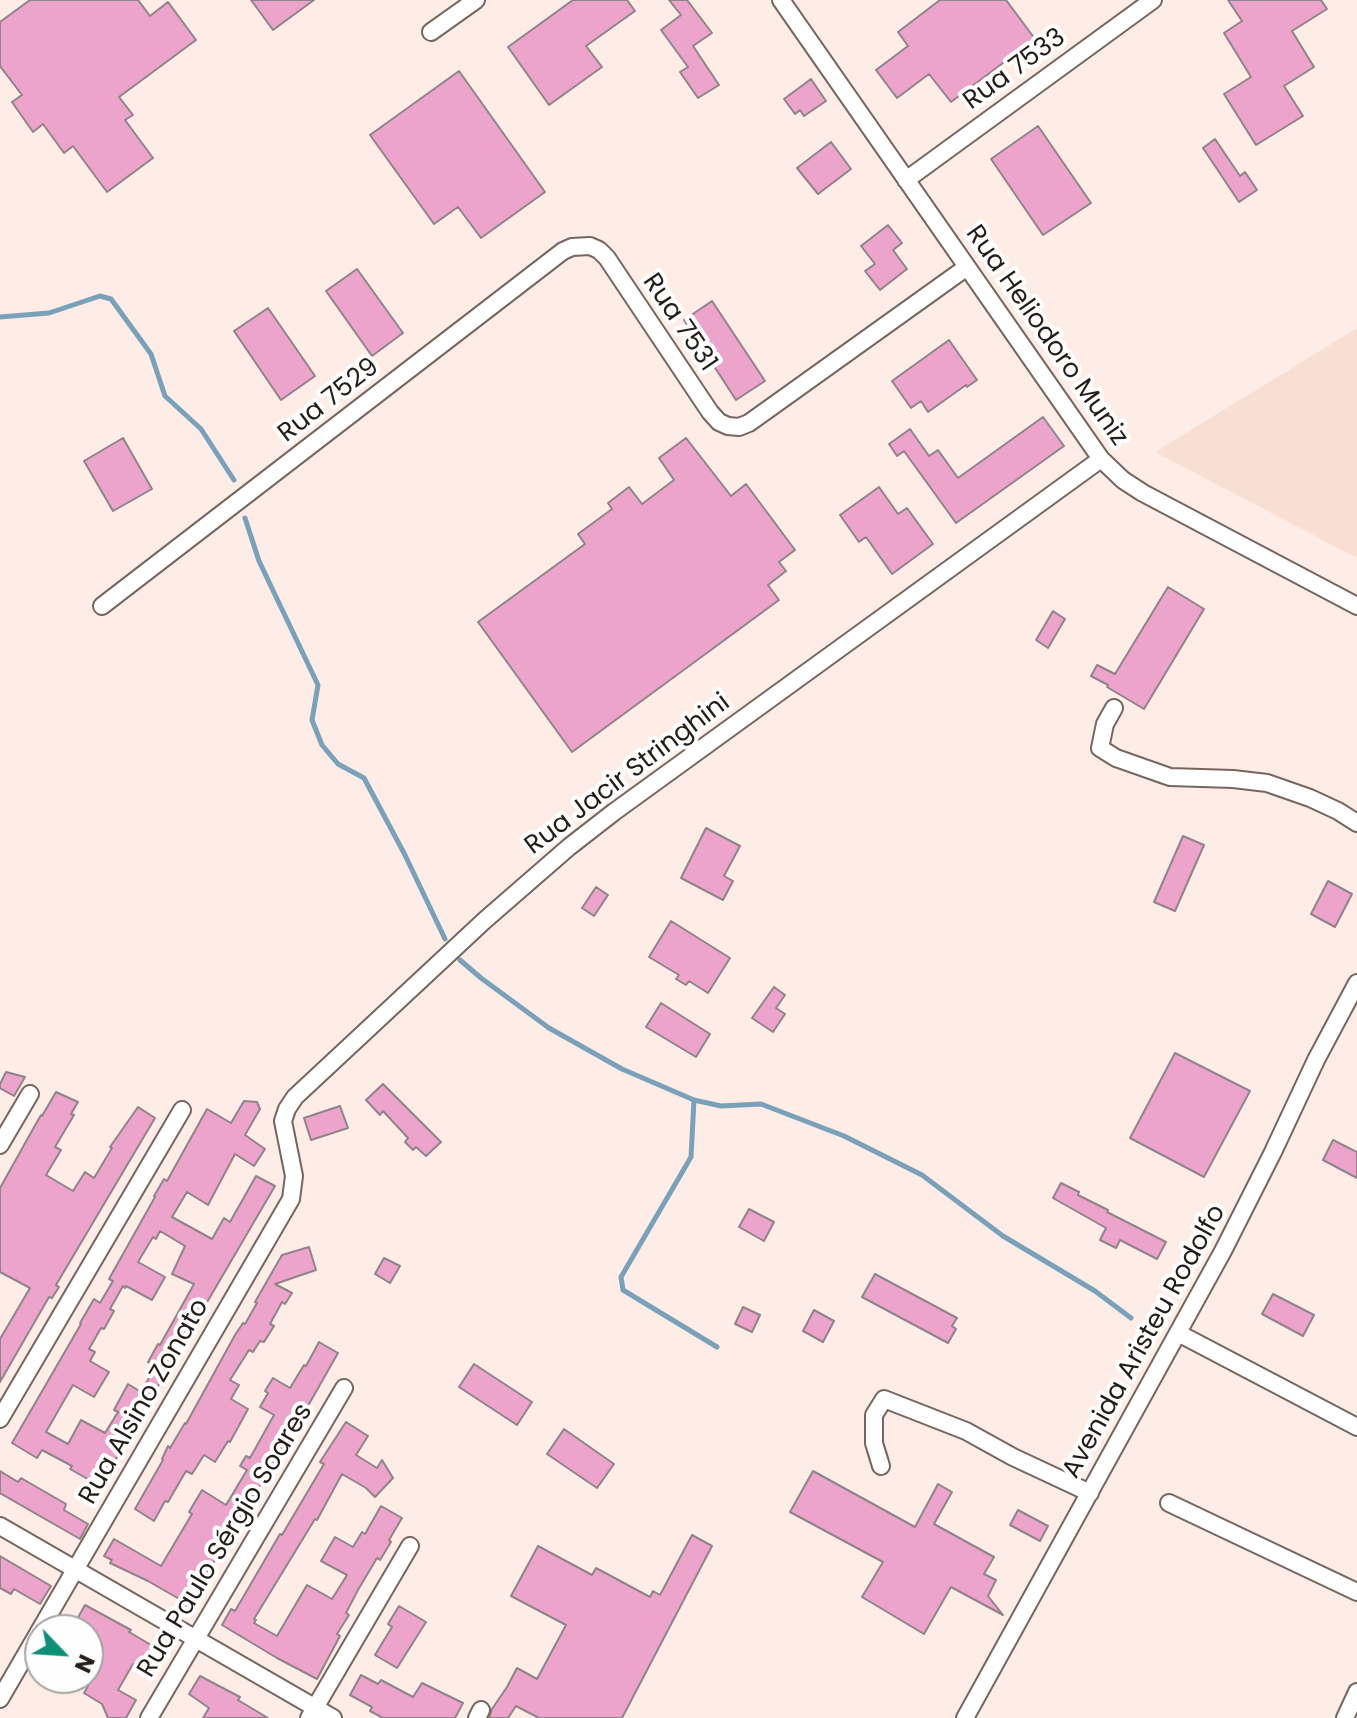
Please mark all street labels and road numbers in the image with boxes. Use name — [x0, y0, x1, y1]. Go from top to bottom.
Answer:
street label: Rua 7533 — [958, 23, 1072, 117]
street label: Rua Heliodoro Muniz — [958, 220, 1134, 452]
street label: Rua 7531 — [635, 268, 723, 378]
street label: Rua 7529 — [273, 352, 385, 450]
street label: Rua Jacir Stringhini — [519, 688, 737, 862]
street label: Avenida Aristeu Rodolfo — [1057, 1200, 1233, 1484]
street label: Rua Alsino Zonato — [73, 1294, 217, 1510]
street label: Rua Paulo Sérgio Soares — [132, 1399, 320, 1683]

